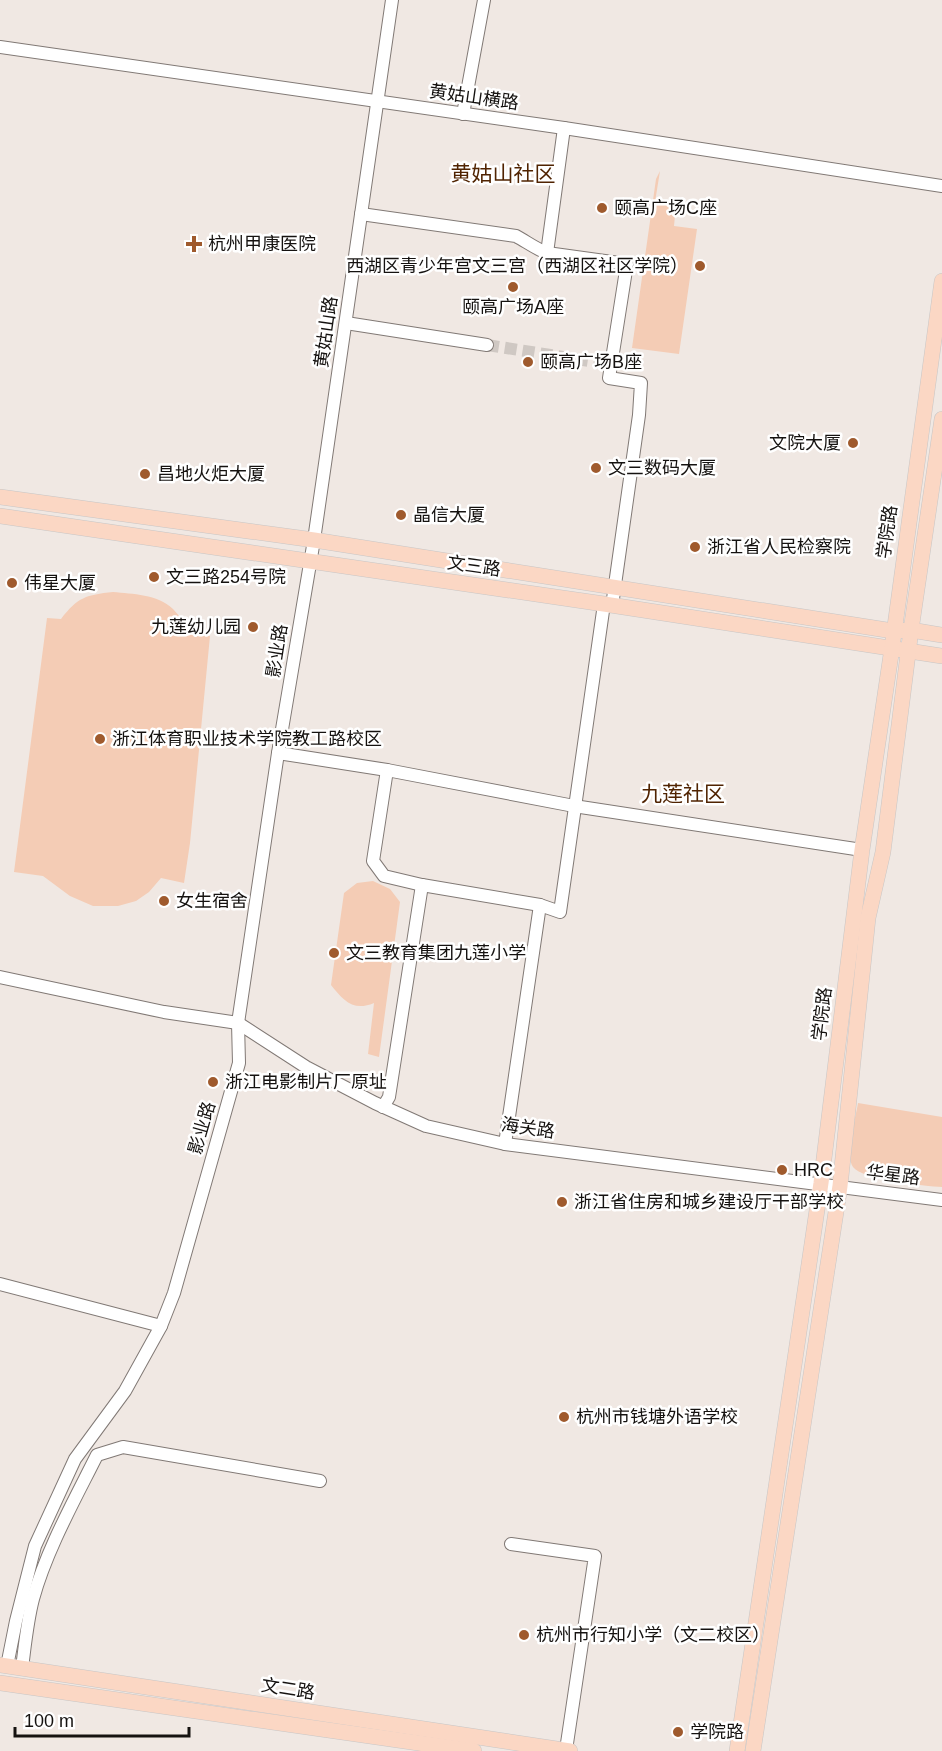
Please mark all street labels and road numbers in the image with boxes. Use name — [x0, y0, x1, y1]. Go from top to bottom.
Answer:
street label: 黄姑山横路 — [428, 81, 520, 113]
street label: 黄姑山路 — [311, 295, 341, 369]
street label: 学院路 — [873, 504, 901, 560]
street label: 文三路 — [446, 552, 502, 580]
street label: 影业路 — [263, 623, 291, 679]
street label: 学院路 — [809, 986, 835, 1042]
street label: 影业路 — [185, 1099, 219, 1157]
street label: 海关路 — [500, 1114, 556, 1142]
street label: 华星路 — [865, 1162, 921, 1188]
street label: 文二路 — [260, 1675, 316, 1703]

